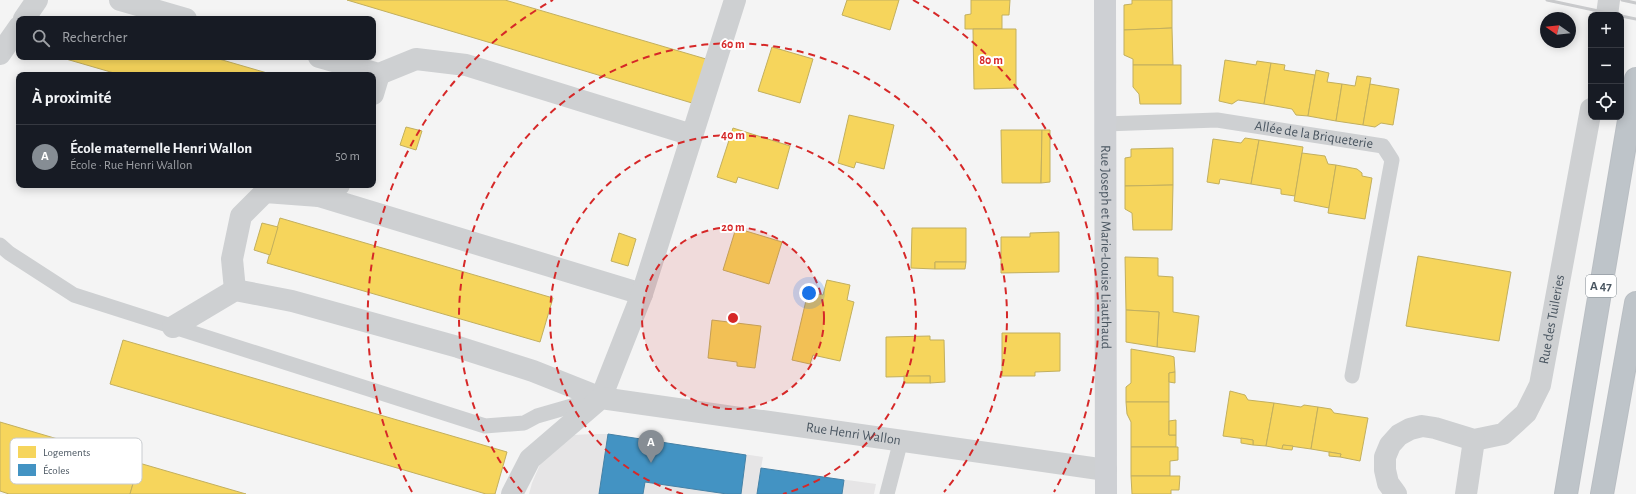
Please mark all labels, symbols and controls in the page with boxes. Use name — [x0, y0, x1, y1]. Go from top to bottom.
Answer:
north arrow — [1540, 12, 1576, 48]
map controls — [1588, 12, 1624, 120]
button: + — [1588, 12, 1624, 48]
search box — [16, 16, 376, 60]
icon: search — [30, 27, 52, 49]
text: Rechercher — [62, 30, 127, 45]
text: 60 m — [721, 38, 745, 50]
button: − — [1588, 48, 1624, 84]
text: 80 m — [979, 54, 1003, 66]
button: locate — [1588, 84, 1624, 120]
text: À proximité — [32, 89, 112, 106]
street label: Allée de la Briqueterie — [1253, 119, 1374, 151]
text: 40 m — [721, 129, 745, 141]
text: École maternelle Henri Wallon — [70, 141, 252, 156]
street label: Rue Joseph et Marie-Louise Liauthaud — [1098, 145, 1113, 349]
text: A — [41, 150, 49, 163]
text: 50 m — [335, 150, 360, 163]
text: École · Rue Henri Wallon — [70, 159, 193, 172]
text: 20 m — [721, 221, 745, 233]
street label: Rue des Tuileries — [1537, 274, 1567, 365]
road number: A 47 — [1586, 275, 1616, 297]
your location — [799, 283, 819, 303]
centre of rings — [726, 311, 740, 325]
street label: Rue Henri Wallon — [805, 420, 902, 448]
pin: A — [638, 430, 664, 463]
legend — [10, 438, 142, 484]
text: Logements — [43, 447, 90, 458]
text: Écoles — [43, 464, 70, 476]

